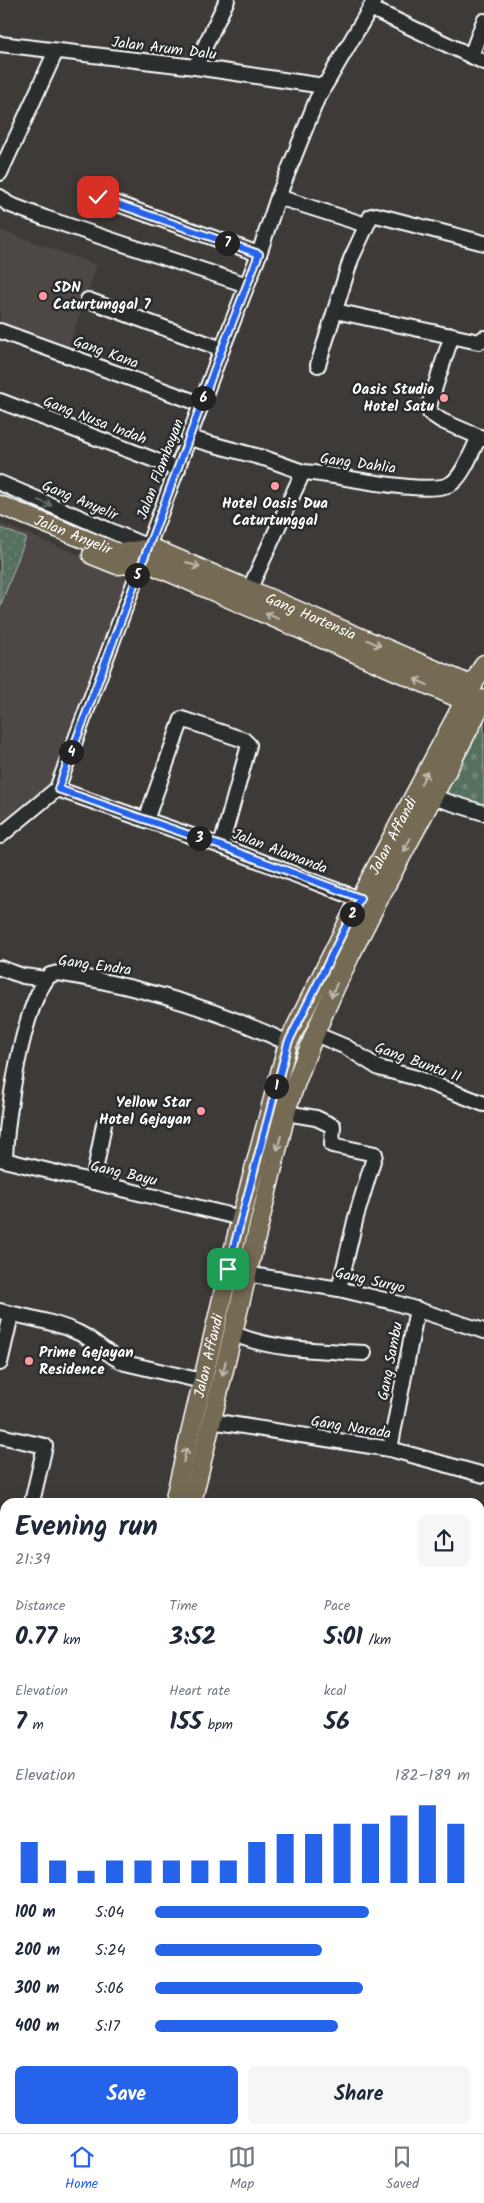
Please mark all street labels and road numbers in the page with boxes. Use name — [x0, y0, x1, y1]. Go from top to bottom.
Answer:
street label: Jalan Arum Dalu — [110, 31, 218, 67]
street label: Gang Kana — [69, 330, 142, 376]
street label: Gang Nusa Indah — [39, 390, 150, 452]
street label: Jalan Flamboyan — [131, 416, 191, 523]
street label: Gang Dahlia — [318, 447, 397, 481]
street label: Gang Anyelir — [38, 474, 122, 528]
street label: Jalan Anyelir — [30, 509, 116, 562]
street label: Gang Hortensia — [261, 587, 360, 647]
street label: Jalan Affandi — [363, 792, 425, 880]
street label: Jalan Alamanda — [229, 823, 331, 881]
street label: Gang Endra — [57, 949, 133, 983]
street label: Gang Buntu II — [371, 1036, 465, 1090]
street label: Gang Bayu — [88, 1155, 160, 1193]
street label: Gang Suryo — [332, 1261, 407, 1301]
street label: Jalan Affandi — [188, 1311, 231, 1401]
street label: Gang Sambu — [372, 1320, 410, 1402]
street label: Gang Narada — [309, 1410, 393, 1446]

